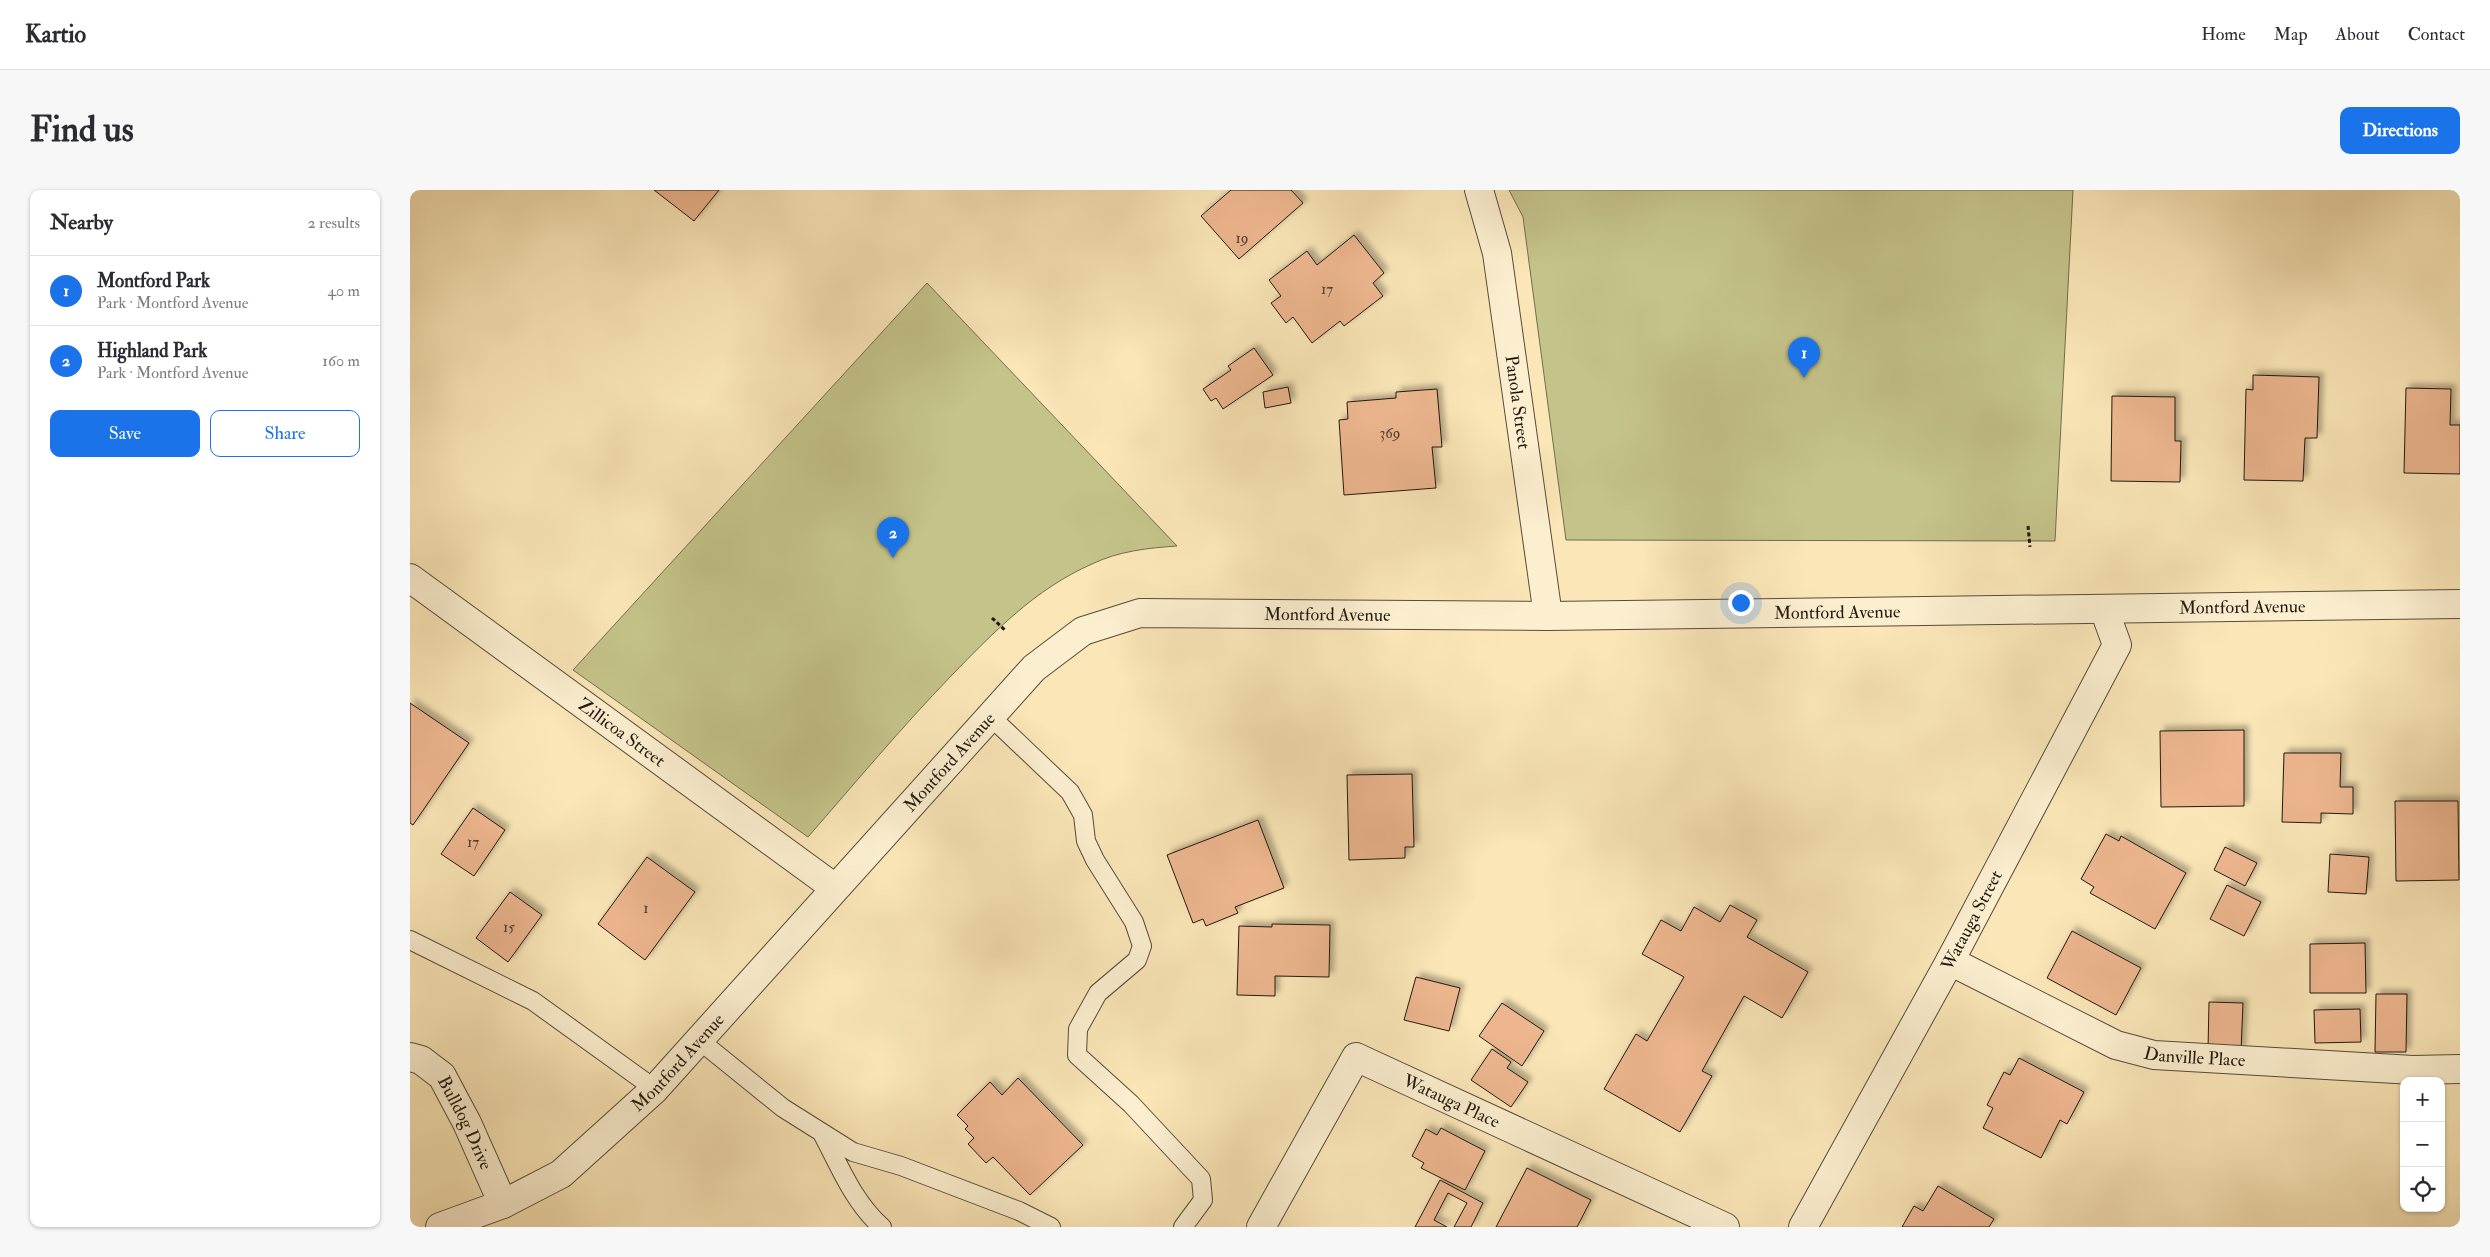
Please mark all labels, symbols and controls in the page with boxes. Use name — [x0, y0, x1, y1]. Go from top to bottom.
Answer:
text: Kartio — [25, 19, 86, 50]
text: Home — [2201, 23, 2246, 46]
text: Map — [2274, 23, 2308, 46]
text: About — [2336, 23, 2380, 46]
text: Contact — [2408, 23, 2465, 46]
button: Directions — [2340, 107, 2460, 154]
text: Find us — [30, 108, 134, 152]
text: Nearby — [50, 209, 113, 236]
text: 2 results — [307, 213, 360, 233]
house number: 19 — [1236, 229, 1248, 248]
text: Montford Park — [97, 269, 210, 293]
house number: 17 — [1321, 280, 1333, 299]
text: 1 — [63, 281, 69, 301]
text: 40 m — [327, 281, 360, 301]
text: Park · Montford Avenue — [97, 293, 248, 313]
pin: 1 — [1788, 337, 1820, 378]
text: Highland Park — [97, 339, 207, 363]
text: 2 — [62, 351, 70, 371]
text: 160 m — [322, 351, 360, 371]
street label: Panola Street — [1499, 354, 1535, 451]
text: Park · Montford Avenue — [97, 363, 248, 383]
button: Save — [50, 410, 200, 457]
button: Share — [210, 410, 360, 457]
house number: 369 — [1380, 424, 1401, 443]
pin: 2 — [877, 517, 909, 558]
your location — [1728, 590, 1754, 616]
street label: Montford Avenue — [2179, 595, 2306, 620]
street label: Montford Avenue — [1774, 600, 1901, 625]
street label: Montford Avenue — [1264, 603, 1391, 627]
street label: Zillicoa Street — [573, 693, 670, 772]
street label: Montford Avenue — [899, 707, 1001, 817]
house number: 17 — [467, 833, 479, 852]
street label: Watauga Street — [1936, 866, 2008, 976]
house number: 1 — [643, 899, 649, 918]
house number: 15 — [503, 918, 515, 937]
street label: Montford Avenue — [627, 1008, 730, 1117]
street label: Danville Place — [2141, 1042, 2246, 1072]
street label: Watauga Place — [1398, 1069, 1504, 1134]
street label: Bulldog Drive — [432, 1072, 497, 1174]
map controls — [2400, 1077, 2445, 1212]
button: + — [2400, 1077, 2445, 1122]
button: − — [2400, 1122, 2445, 1167]
button: locate — [2400, 1167, 2445, 1212]

